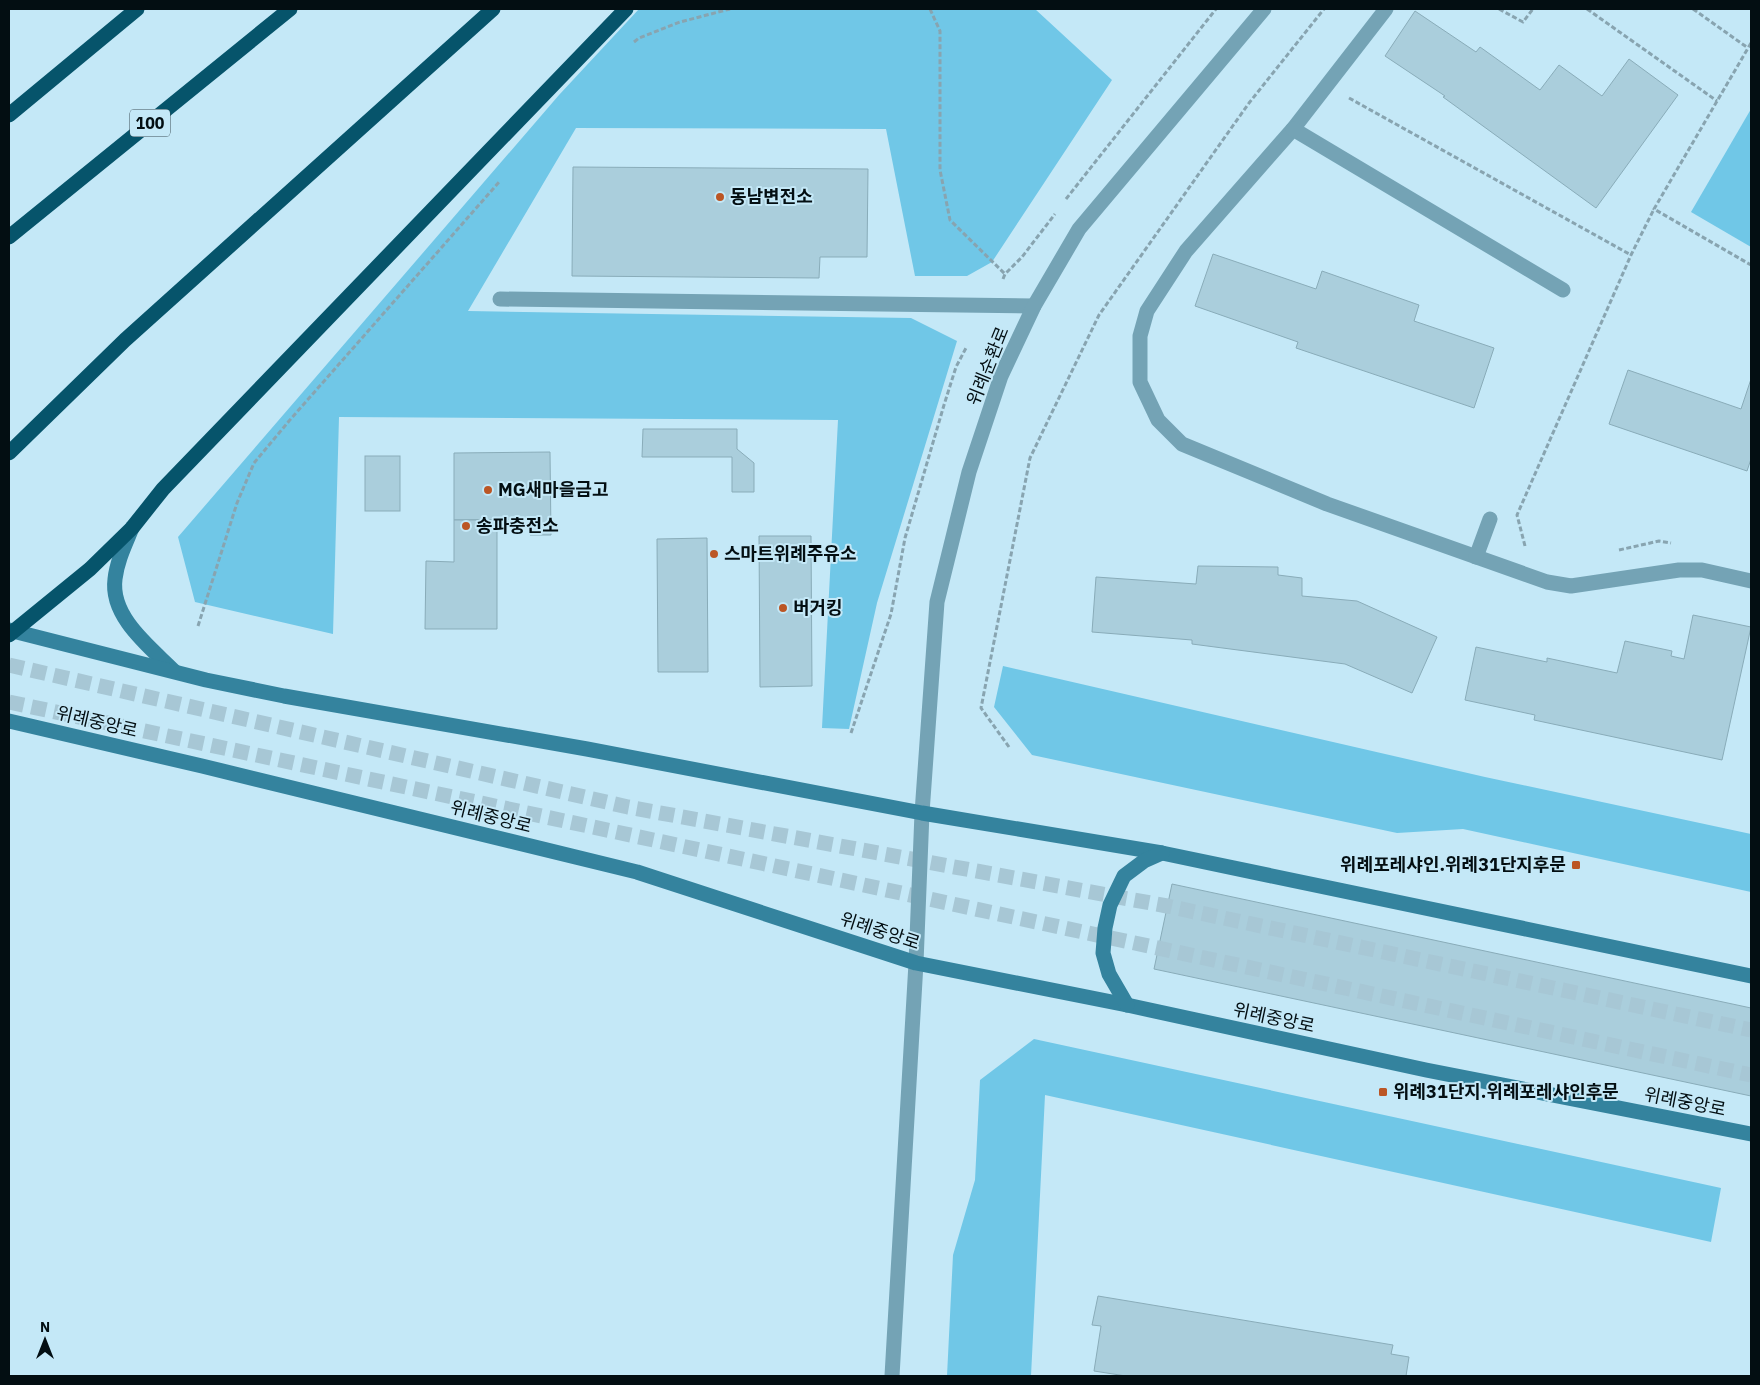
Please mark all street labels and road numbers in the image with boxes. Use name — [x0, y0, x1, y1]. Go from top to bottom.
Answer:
road number: 100 — [130, 110, 170, 136]
street label: 위례순환로 — [961, 323, 1014, 409]
street label: 위례중앙로 — [54, 701, 140, 742]
street label: 위례중앙로 — [448, 795, 534, 838]
street label: 위례중앙로 — [837, 907, 923, 954]
street label: 위례중앙로 — [1231, 998, 1317, 1037]
street label: 위례중앙로 — [1642, 1082, 1728, 1121]

